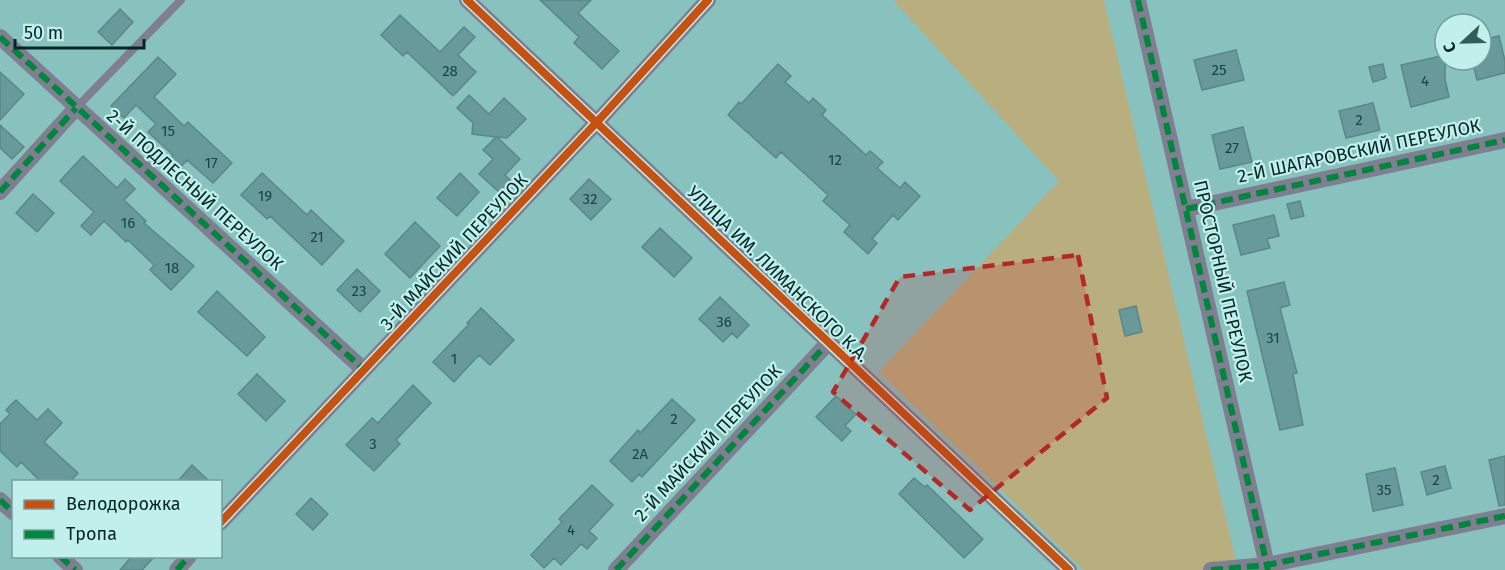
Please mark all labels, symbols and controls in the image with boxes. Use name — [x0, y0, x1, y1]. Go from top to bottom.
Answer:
scale bar — [15, 12, 144, 50]
north arrow — [1433, 12, 1493, 72]
text: 50 m — [24, 22, 63, 44]
text: С — [1439, 39, 1460, 55]
house number: 25 — [1212, 61, 1226, 79]
house number: 28 — [442, 62, 458, 80]
house number: 4 — [1421, 72, 1429, 90]
street label: 2-Й ПОДЛЕСНЫЙ ПЕРЕУЛОК — [102, 105, 288, 275]
house number: 2 — [1355, 111, 1363, 129]
street label: 2-Й ШАГАРОВСКИЙ ПЕРЕУЛОК — [1235, 114, 1483, 188]
house number: 15 — [161, 122, 175, 140]
house number: 27 — [1225, 139, 1239, 157]
house number: 12 — [828, 151, 842, 169]
house number: 17 — [204, 154, 218, 172]
street label: 3-Й МАЙСКИЙ ПЕРЕУЛОК — [376, 169, 533, 335]
street label: ПРОСТОРНЫЙ ПЕРЕУЛОК — [1189, 178, 1257, 385]
street label: УЛИЦА ИМ. ЛИМАНСКОГО К.А. — [682, 181, 874, 367]
house number: 19 — [258, 187, 272, 205]
house number: 32 — [583, 190, 597, 208]
house number: 16 — [121, 214, 135, 232]
house number: 21 — [310, 228, 324, 246]
house number: 18 — [165, 259, 179, 277]
house number: 23 — [352, 282, 366, 300]
house number: 36 — [716, 313, 732, 331]
house number: 31 — [1266, 329, 1280, 347]
house number: 1 — [451, 350, 457, 368]
street label: 2-Й МАЙСКИЙ ПЕРЕУЛОК — [630, 360, 787, 526]
house number: 2 — [670, 410, 678, 428]
house number: 3 — [369, 435, 377, 453]
house number: 2А — [632, 445, 648, 463]
house number: 2 — [1432, 471, 1440, 489]
legend — [12, 480, 222, 558]
house number: 35 — [1376, 481, 1392, 499]
text: Велодорожка — [66, 493, 181, 515]
house number: 4 — [567, 521, 575, 539]
text: Тропа — [66, 523, 117, 545]

